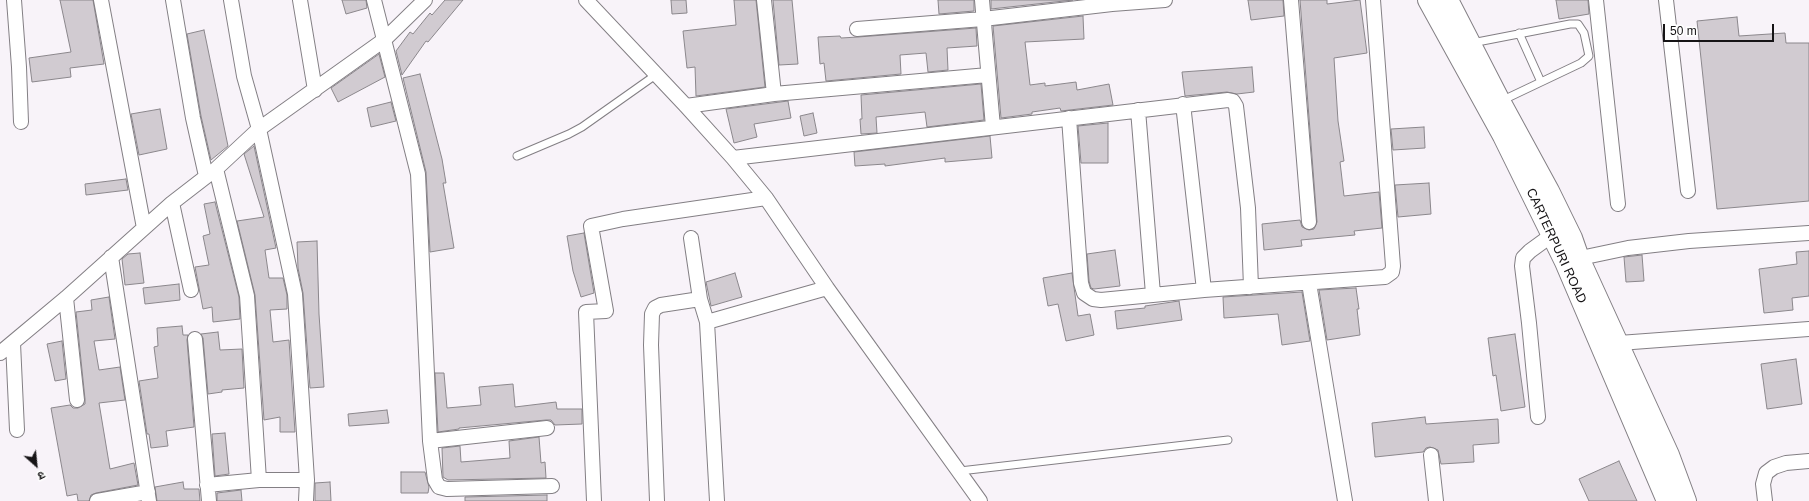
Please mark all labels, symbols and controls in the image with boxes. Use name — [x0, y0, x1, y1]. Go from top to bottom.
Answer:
scale bar — [1665, 16, 1776, 42]
text: 50 m — [1670, 24, 1697, 38]
street label: CARTERPURI ROAD — [1522, 186, 1590, 306]
north arrow — [16, 445, 56, 485]
text: उ — [36, 469, 47, 482]

